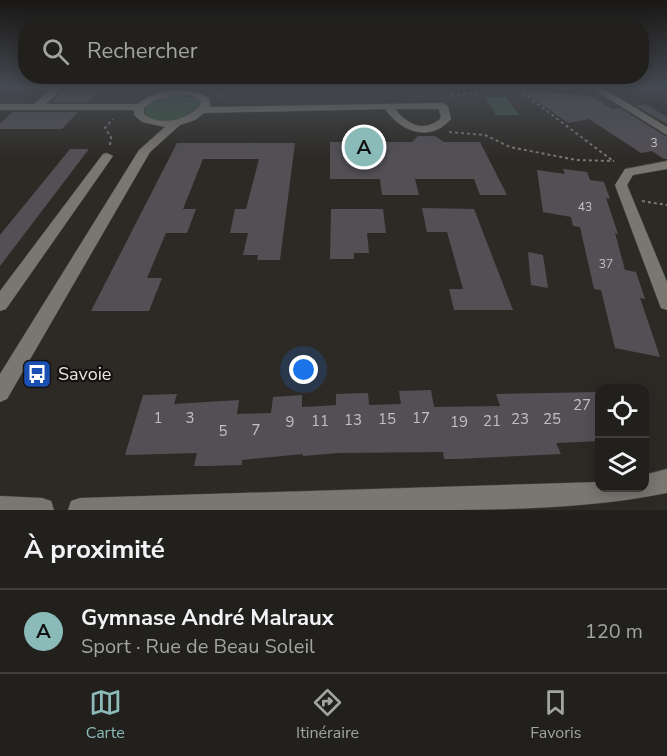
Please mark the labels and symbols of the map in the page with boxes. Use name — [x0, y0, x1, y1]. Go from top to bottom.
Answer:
pin: A — [344, 124, 384, 170]
house number: 3 — [650, 135, 658, 151]
house number: 43 — [578, 199, 592, 215]
house number: 37 — [599, 256, 613, 272]
your location — [289, 355, 318, 384]
bus stop icon: Savoie — [21, 358, 53, 390]
place label: Savoie — [58, 362, 111, 386]
house number: 27 — [573, 395, 591, 415]
house number: 1 — [153, 408, 163, 428]
house number: 3 — [185, 408, 195, 428]
house number: 17 — [412, 408, 430, 428]
house number: 15 — [378, 409, 396, 429]
house number: 23 — [511, 409, 529, 429]
house number: 25 — [543, 409, 561, 429]
house number: 13 — [344, 410, 362, 430]
house number: 11 — [311, 411, 329, 431]
house number: 21 — [483, 411, 501, 431]
house number: 9 — [285, 412, 295, 432]
house number: 19 — [450, 412, 468, 432]
house number: 7 — [251, 420, 261, 440]
house number: 5 — [218, 421, 228, 441]

